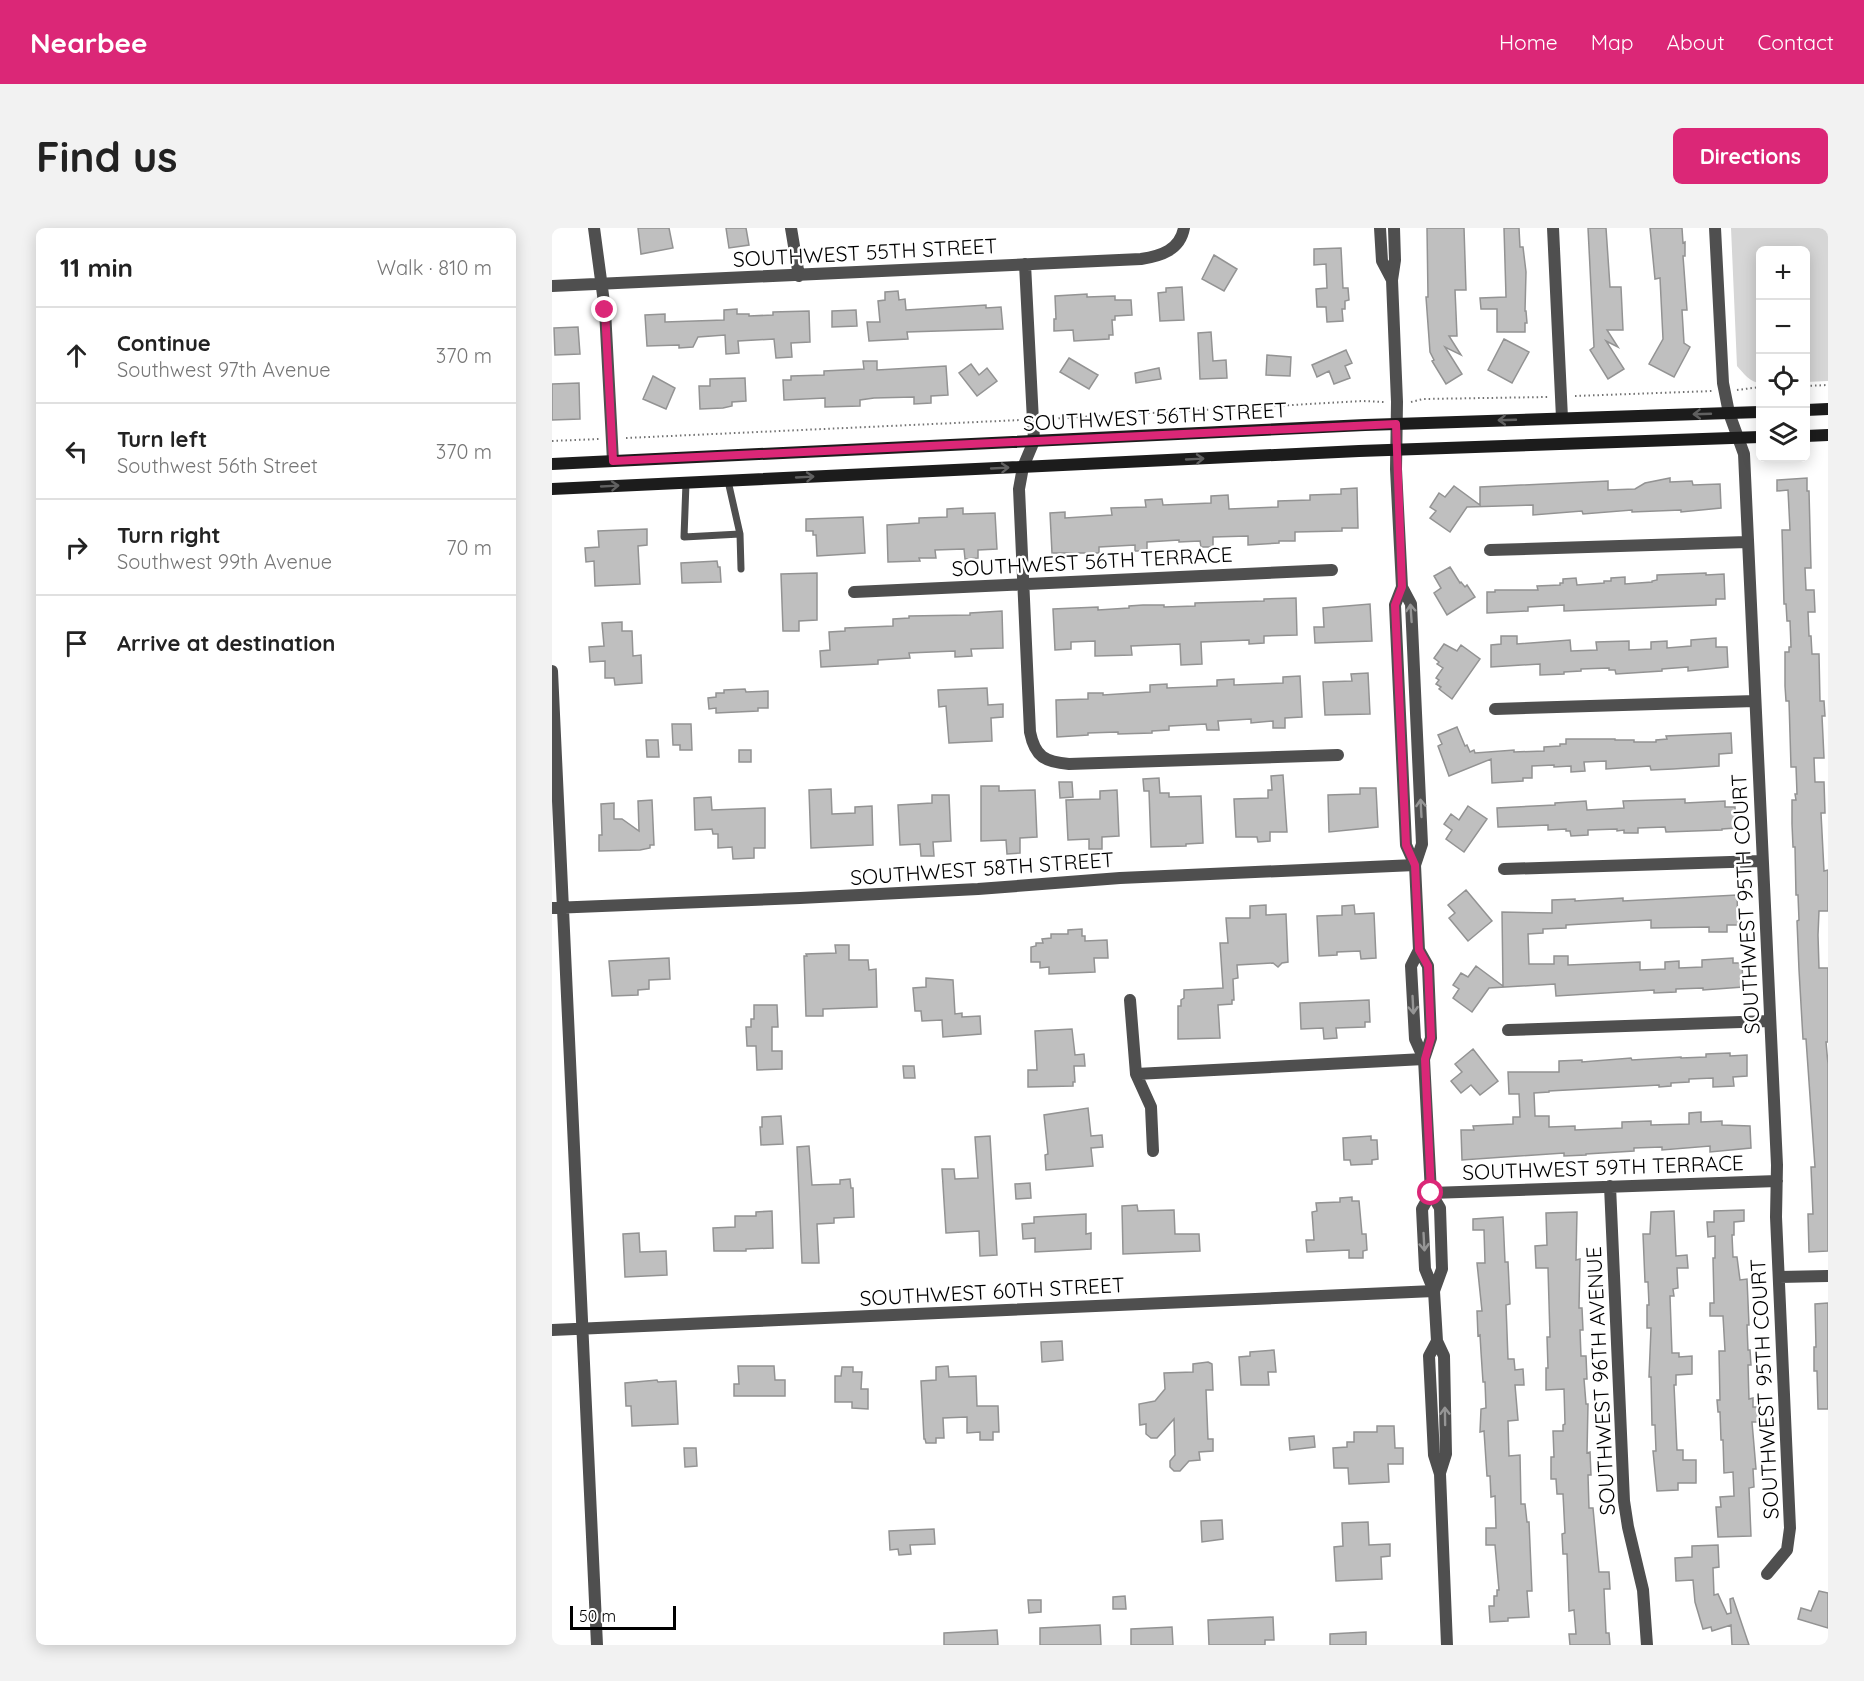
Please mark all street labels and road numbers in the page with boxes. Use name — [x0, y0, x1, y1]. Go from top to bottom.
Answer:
street label: SOUTHWEST 55TH STREET — [732, 232, 998, 272]
street label: SOUTHWEST 56TH STREET — [1022, 396, 1288, 436]
street label: SOUTHWEST 56TH TERRACE — [951, 541, 1233, 581]
street label: SOUTHWEST 95TH COURT — [1725, 773, 1765, 1035]
street label: SOUTHWEST 58TH STREET — [849, 846, 1115, 890]
street label: SOUTHWEST 59TH TERRACE — [1462, 1149, 1744, 1185]
street label: SOUTHWEST 96TH AVENUE — [1580, 1246, 1620, 1516]
street label: SOUTHWEST 95TH COURT — [1744, 1258, 1784, 1520]
street label: SOUTHWEST 60TH STREET — [859, 1271, 1125, 1311]

